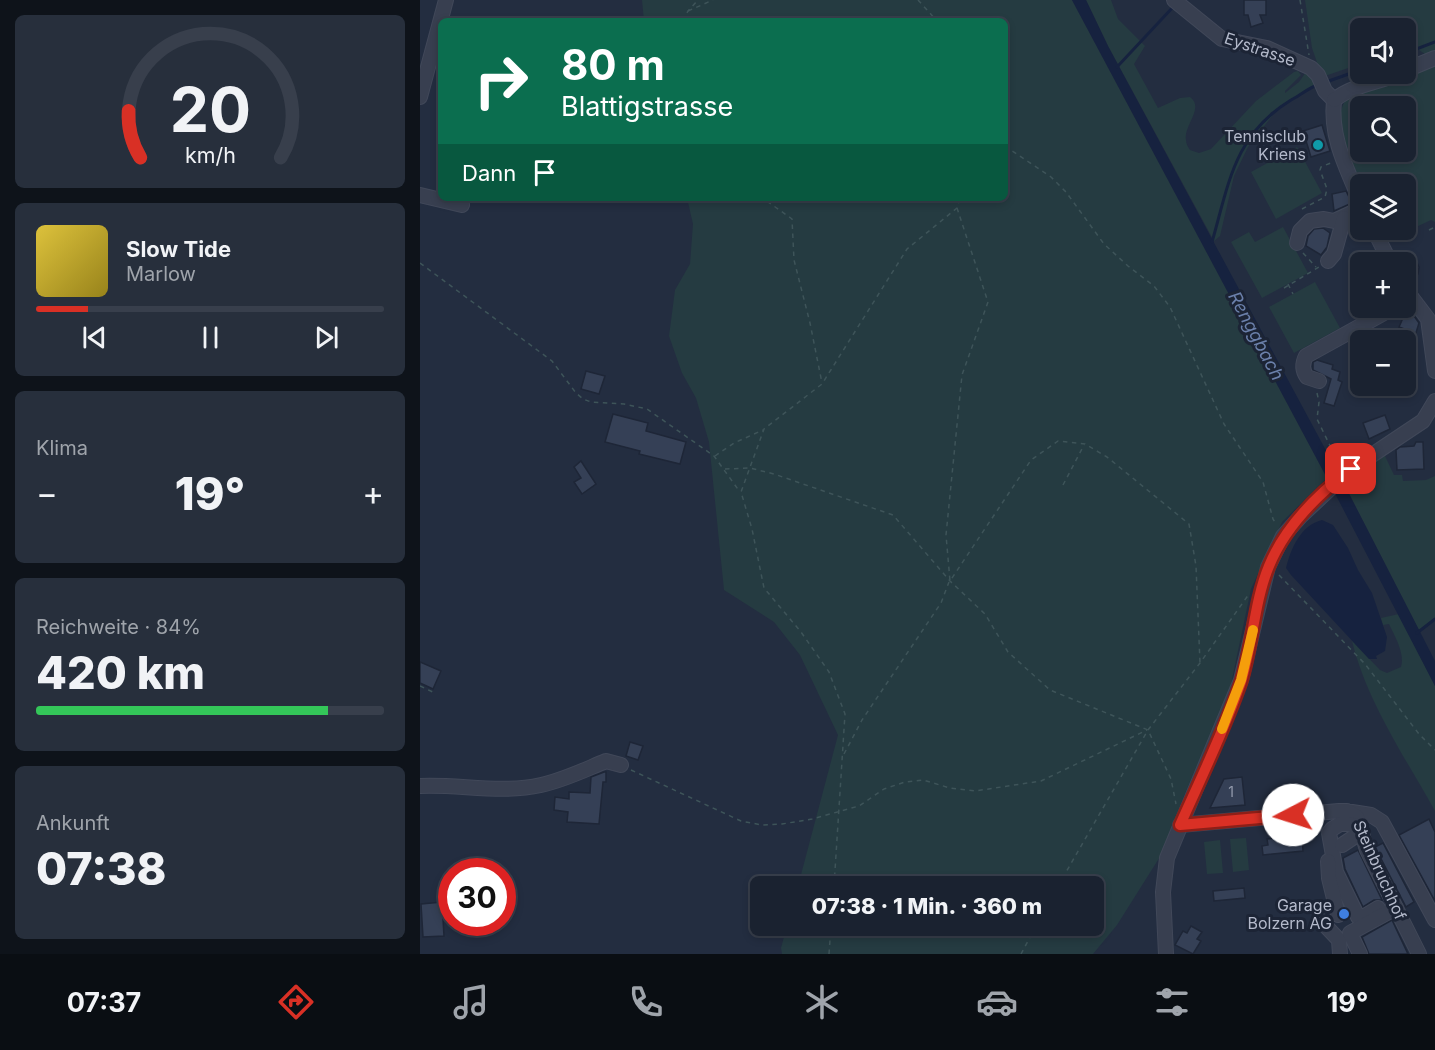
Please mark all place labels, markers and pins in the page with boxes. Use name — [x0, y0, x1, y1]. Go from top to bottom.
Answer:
place label: Tennisclub Kriens — [1224, 126, 1306, 164]
marker: Tennisclub Kriens — [1311, 138, 1325, 152]
pin — [1325, 443, 1376, 494]
place label: Garage Bolzern AG — [1247, 895, 1332, 933]
marker: Garage Bolzern AG — [1337, 907, 1351, 921]

